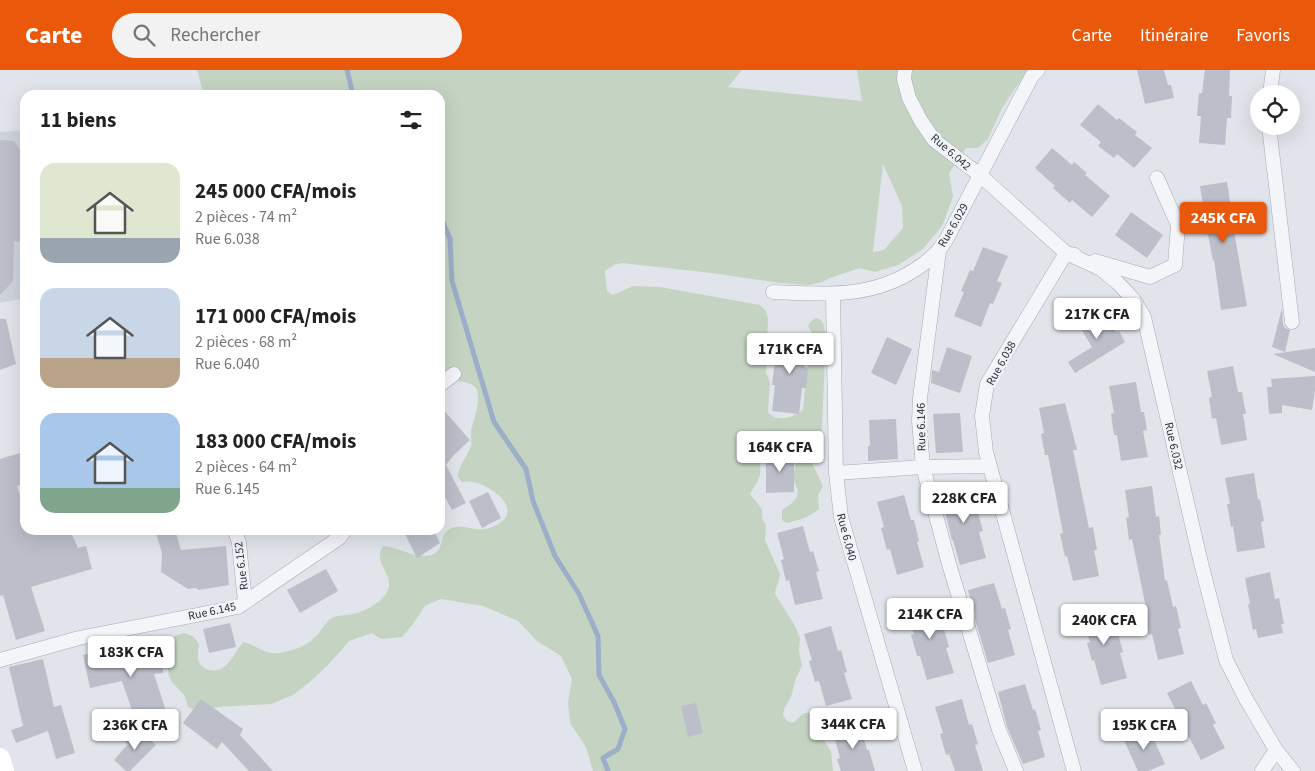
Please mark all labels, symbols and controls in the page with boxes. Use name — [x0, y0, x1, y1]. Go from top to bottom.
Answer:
search box — [112, 13, 462, 58]
text: Carte — [25, 18, 82, 53]
icon: search — [130, 21, 158, 49]
text: Rechercher — [170, 22, 260, 49]
text: Carte — [1072, 23, 1112, 48]
text: Itinéraire — [1140, 23, 1208, 48]
text: Favoris — [1236, 23, 1290, 48]
map controls — [1250, 85, 1300, 135]
button: locate — [1250, 85, 1300, 135]
text: 11 biens — [40, 105, 116, 135]
icon: filters — [397, 106, 425, 134]
street label: Rue 6.042 — [927, 130, 975, 175]
text: 245 000 CFA/mois — [195, 176, 356, 206]
icon: home — [80, 183, 140, 243]
street label: Rue 6.029 — [934, 200, 973, 251]
pin: 245K CFA — [1171, 202, 1275, 244]
text: 2 pièces · 74 m² — [195, 206, 297, 228]
text: 245K CFA — [1191, 207, 1255, 229]
text: Rue 6.038 — [195, 228, 260, 250]
pin: 217K CFA — [1045, 298, 1149, 340]
text: 171 000 CFA/mois — [195, 301, 356, 331]
text: 217K CFA — [1065, 303, 1129, 325]
icon: home — [80, 308, 140, 368]
text: 2 pièces · 68 m² — [195, 331, 297, 353]
pin: 171K CFA — [738, 332, 842, 375]
text: 171K CFA — [758, 338, 822, 360]
street label: Rue 6.038 — [982, 338, 1021, 389]
text: Rue 6.040 — [195, 353, 260, 375]
street label: Rue 6.146 — [913, 403, 930, 451]
street label: Rue 6.032 — [1160, 421, 1187, 472]
text: 183 000 CFA/mois — [195, 426, 356, 456]
pin: 164K CFA — [728, 430, 832, 473]
icon: home — [80, 433, 140, 493]
text: 164K CFA — [748, 436, 812, 458]
text: 2 pièces · 64 m² — [195, 456, 297, 478]
text: Rue 6.145 — [195, 478, 260, 500]
pin: 228K CFA — [912, 482, 1016, 524]
text: 228K CFA — [932, 487, 996, 509]
street label: Rue 6.040 — [832, 511, 861, 563]
street label: Rue 6.152 — [230, 541, 253, 591]
street label: Rue 6.145 — [187, 598, 238, 625]
pin: 214K CFA — [878, 598, 982, 640]
text: 214K CFA — [898, 603, 962, 625]
pin: 240K CFA — [1052, 604, 1156, 646]
text: 240K CFA — [1072, 609, 1136, 631]
pin: 183K CFA — [79, 636, 183, 678]
text: 183K CFA — [99, 641, 163, 663]
pin: 236K CFA — [83, 708, 187, 751]
pin: 344K CFA — [801, 708, 905, 750]
pin: 195K CFA — [1092, 708, 1196, 751]
text: 344K CFA — [821, 713, 885, 735]
text: 236K CFA — [103, 714, 167, 736]
text: 195K CFA — [1112, 714, 1176, 736]

